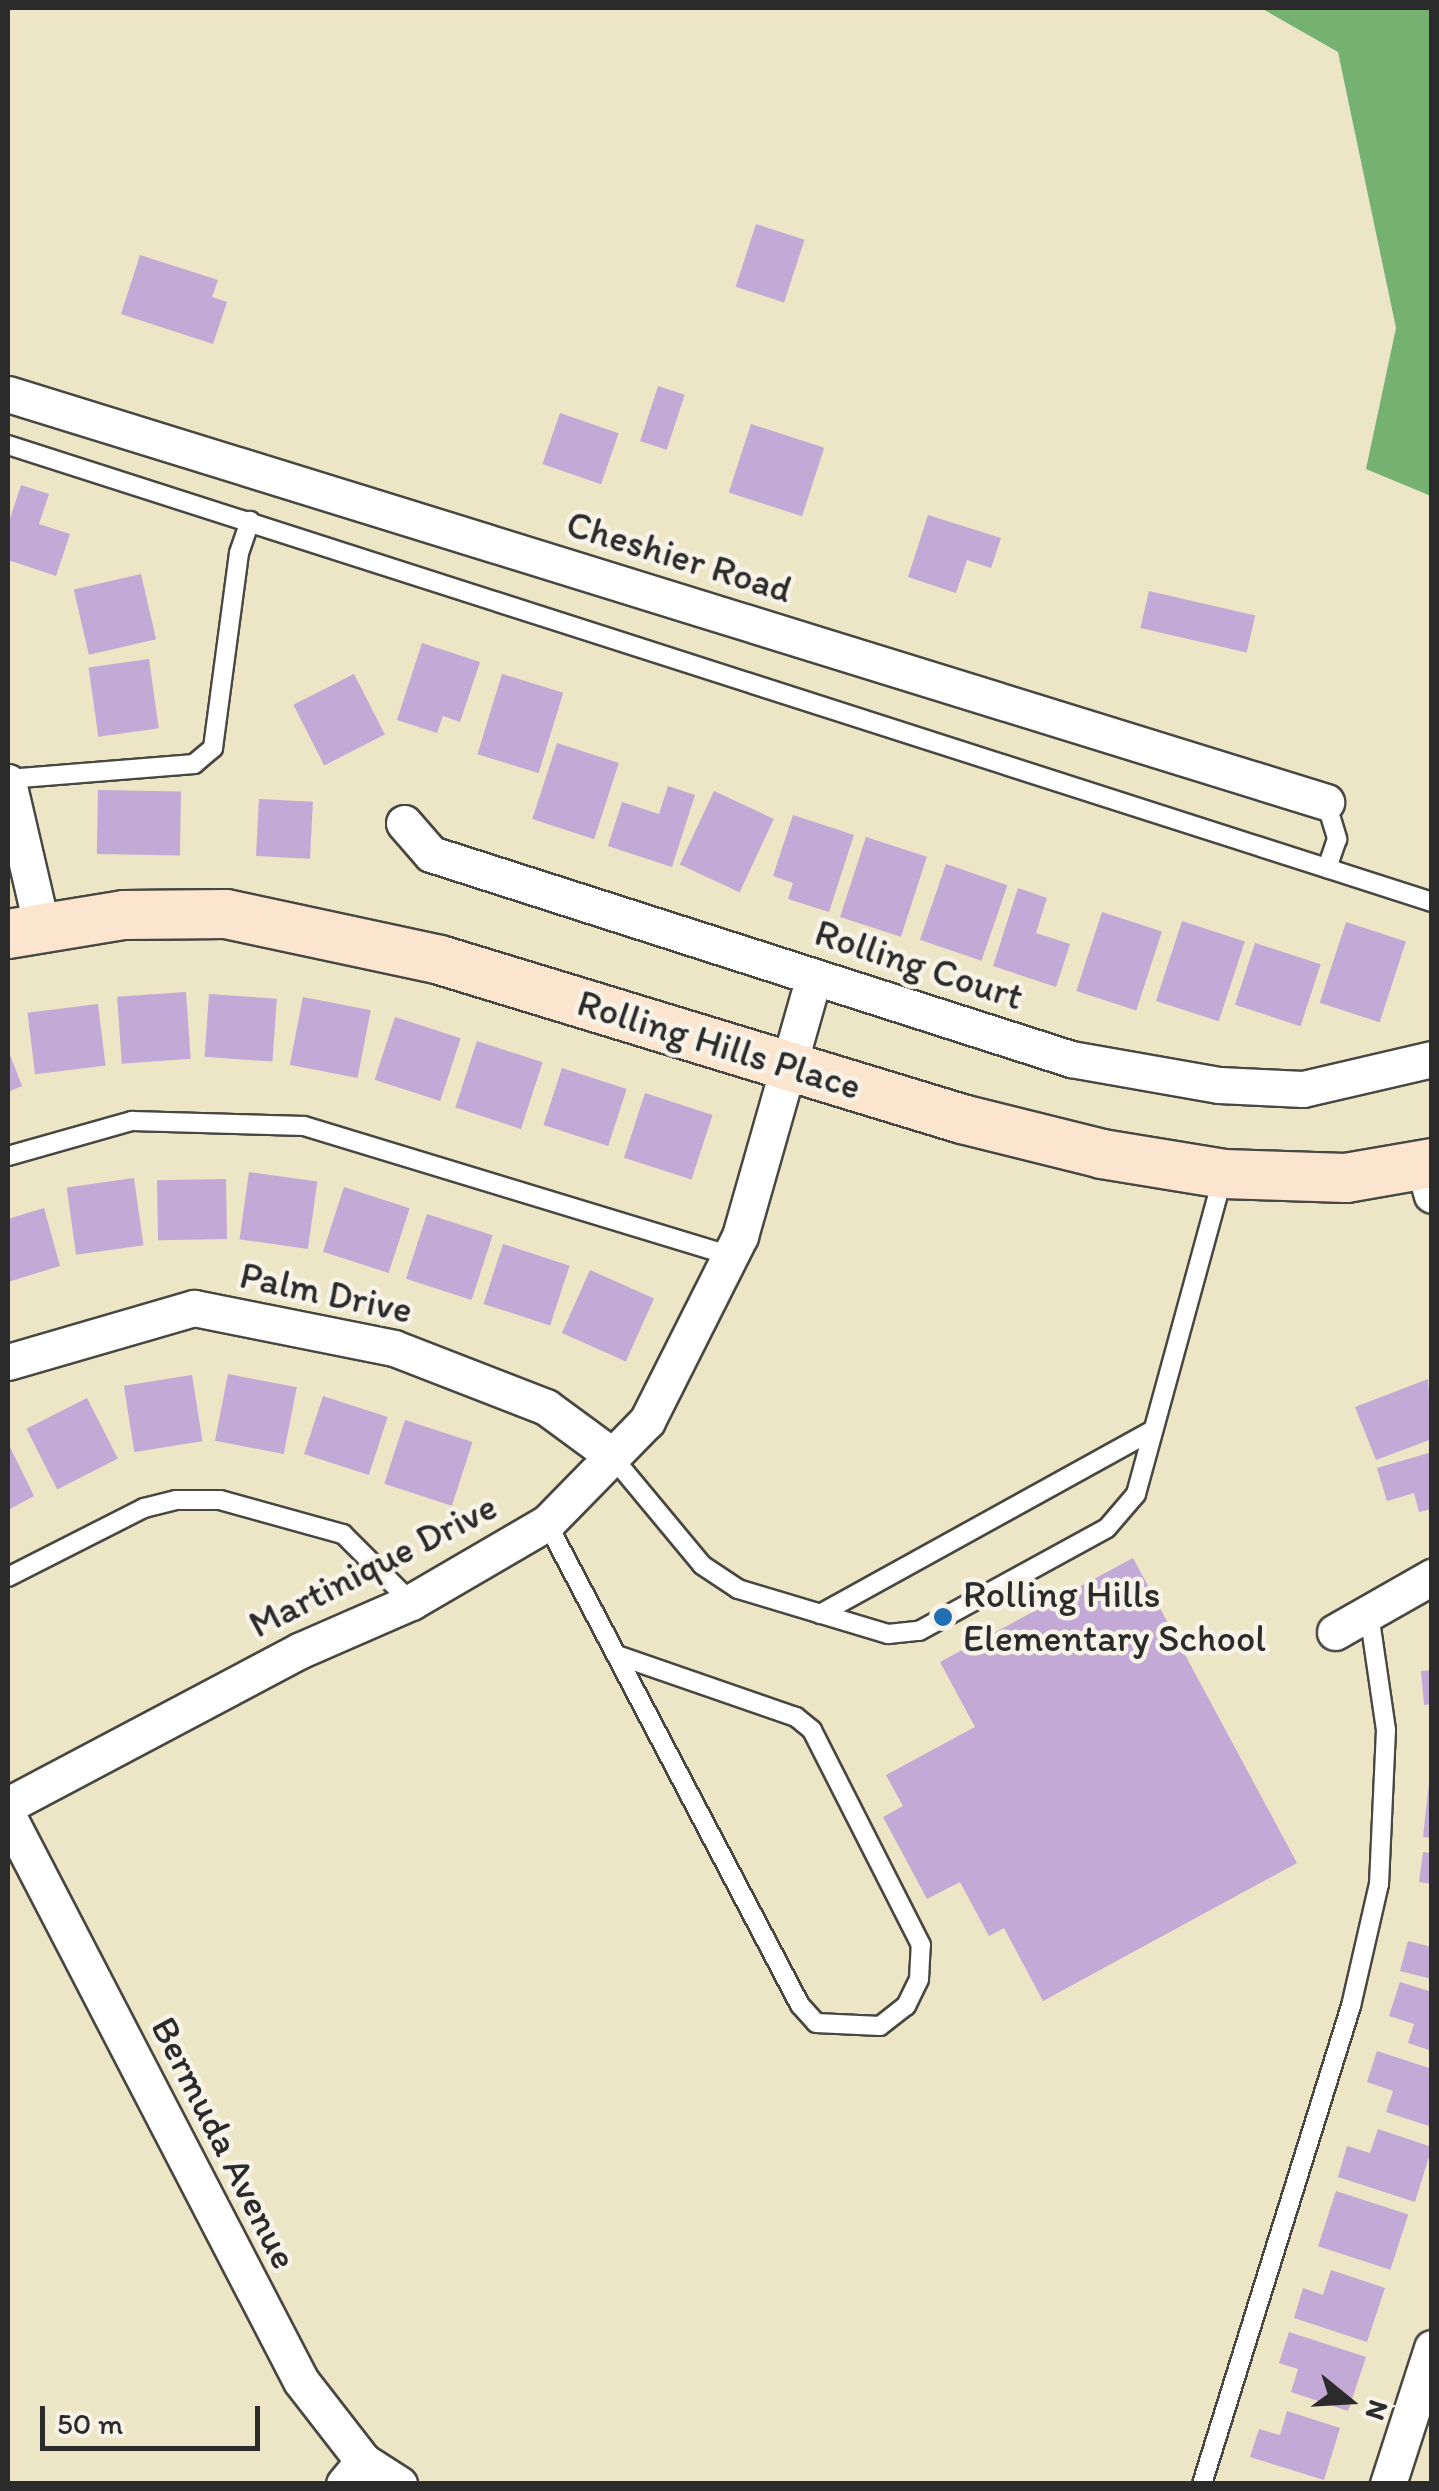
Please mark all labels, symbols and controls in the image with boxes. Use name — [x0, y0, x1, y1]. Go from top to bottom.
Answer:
street label: Cheshier Road — [561, 501, 797, 613]
street label: Rolling Court — [809, 910, 1029, 1020]
street label: Rolling Hills Place — [572, 980, 866, 1110]
street label: Palm Drive — [235, 1252, 417, 1334]
street label: Martinique Drive — [241, 1484, 505, 1648]
place label: Rolling Hills Elementary School — [963, 1572, 1266, 1662]
marker: Rolling Hills Elementary School — [932, 1606, 954, 1628]
street label: Bermuda Avenue — [141, 2009, 307, 2277]
north arrow — [1299, 2351, 1399, 2451]
scale bar — [45, 2386, 265, 2448]
text: N — [1358, 2396, 1397, 2425]
text: 50 m — [57, 2405, 123, 2442]

